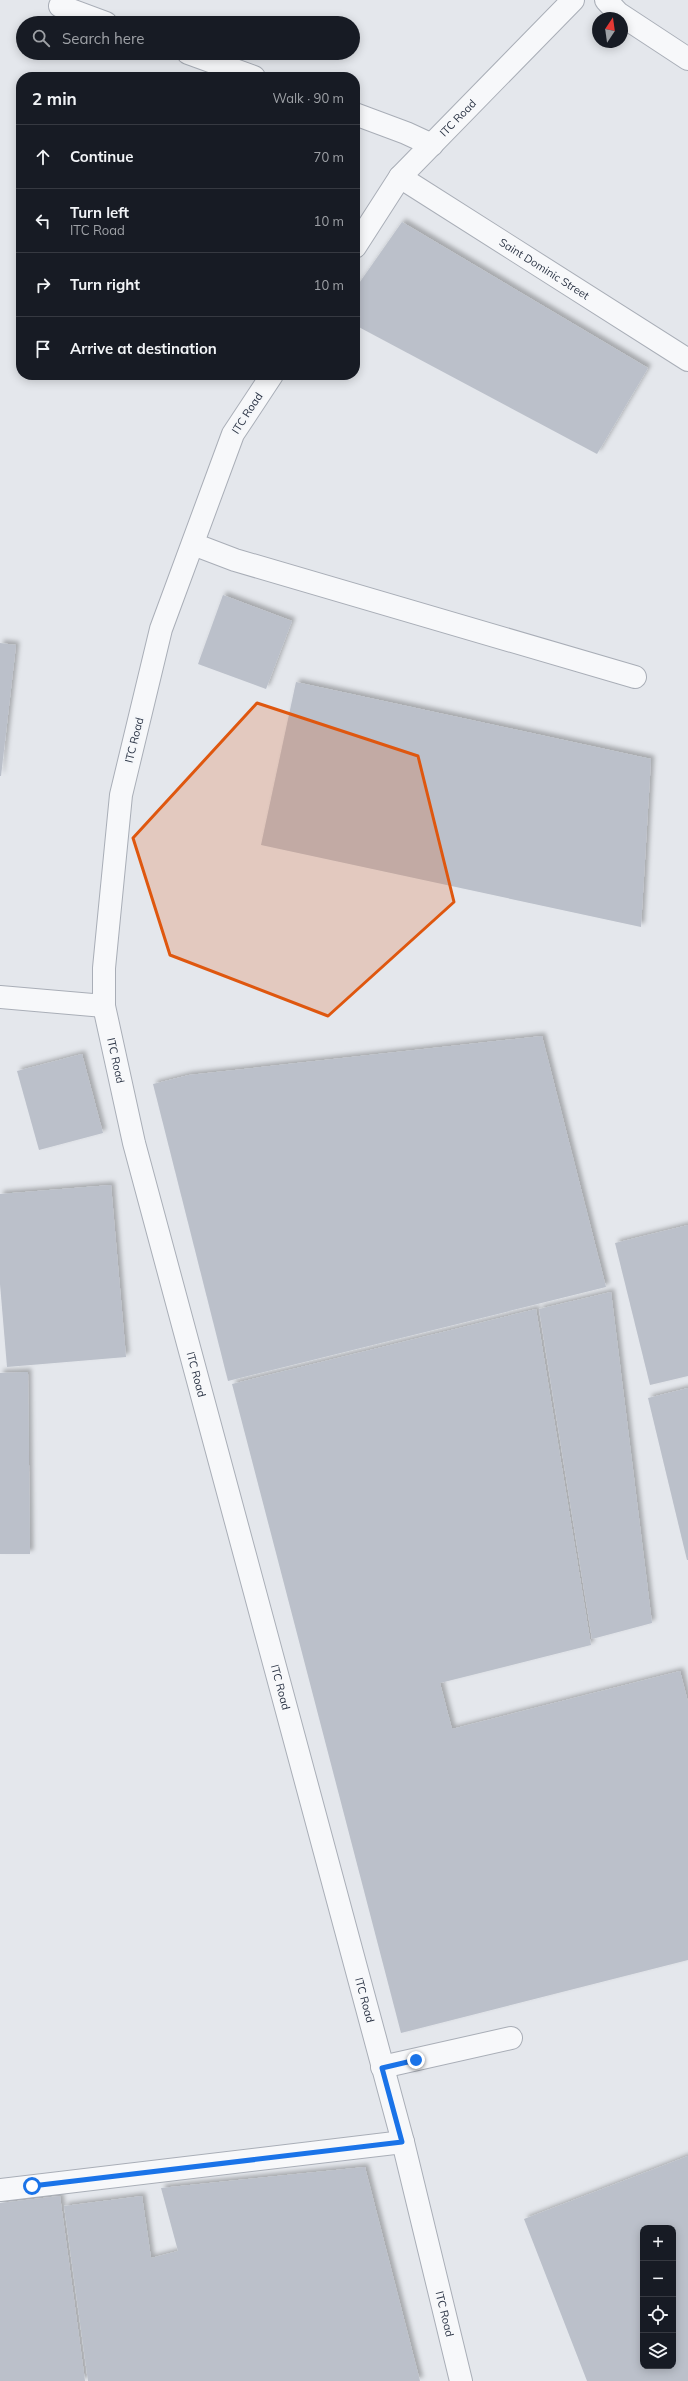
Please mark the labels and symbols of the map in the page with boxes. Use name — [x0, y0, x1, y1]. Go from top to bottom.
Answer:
north arrow — [592, 12, 628, 48]
street label: ITC Road — [437, 96, 479, 139]
street label: Saint Dominic Street — [497, 235, 592, 303]
street label: ITC Road — [229, 390, 265, 436]
street label: ITC Road — [122, 716, 146, 764]
street label: ITC Road — [104, 1036, 128, 1085]
street label: ITC Road — [183, 1350, 209, 1399]
street label: ITC Road — [268, 1663, 293, 1711]
street label: ITC Road — [352, 1976, 378, 2024]
route end — [407, 2051, 425, 2069]
route start — [23, 2177, 41, 2195]
street label: ITC Road — [432, 2290, 457, 2338]

